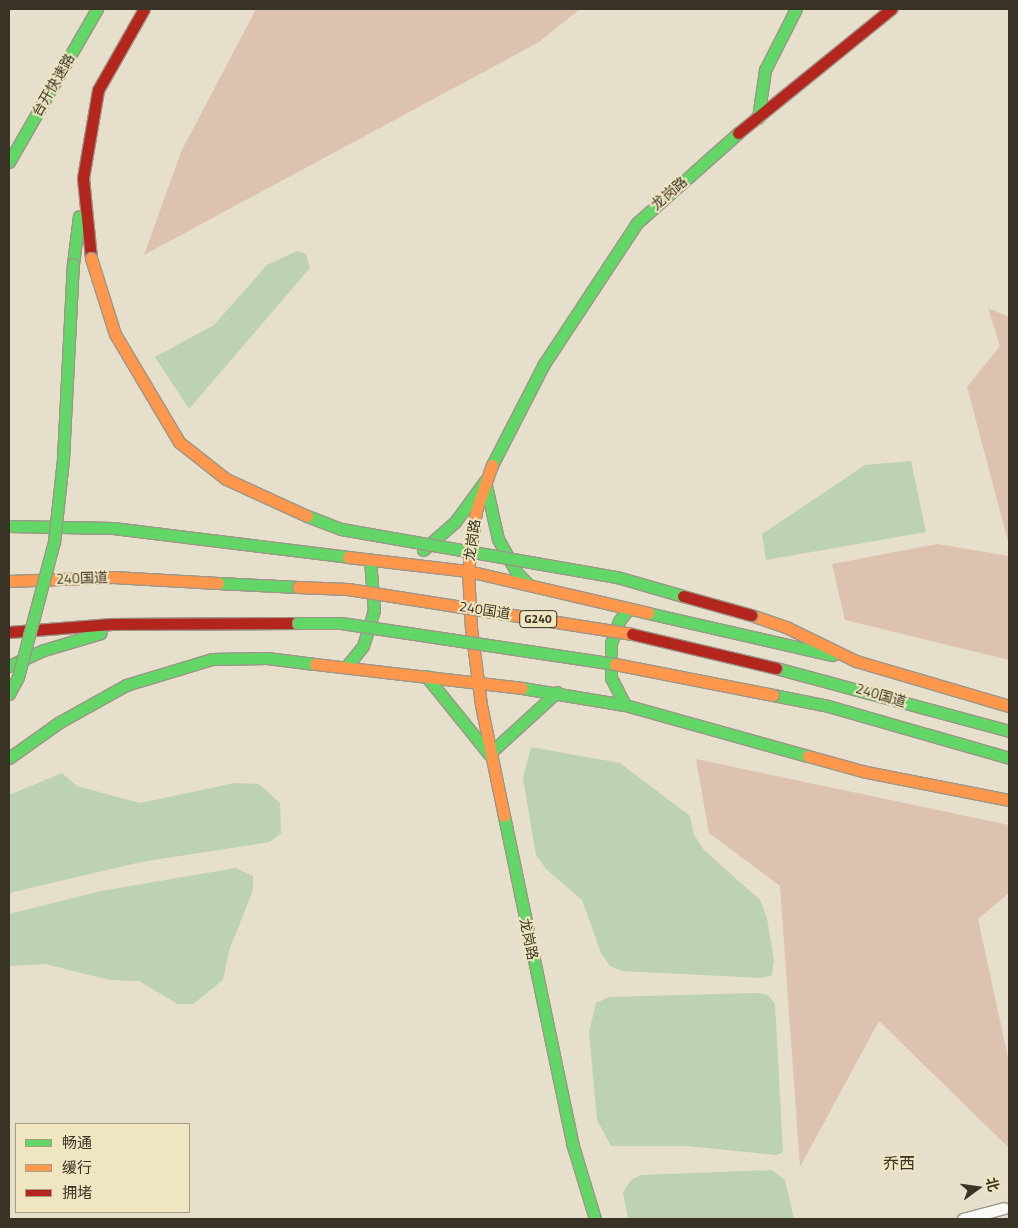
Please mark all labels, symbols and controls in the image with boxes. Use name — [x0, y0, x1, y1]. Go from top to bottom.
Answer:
street label: 台开快速路 — [28, 50, 78, 120]
street label: 龙岗路 — [648, 173, 690, 213]
street label: 龙岗路 — [461, 518, 483, 562]
street label: 240国道 — [56, 569, 108, 587]
street label: 240国道 — [458, 598, 512, 622]
road number: G240 — [519, 610, 557, 628]
street label: 240国道 — [854, 680, 908, 710]
street label: 龙岗路 — [516, 917, 542, 961]
legend — [15, 1123, 190, 1213]
text: 畅通 — [62, 1131, 92, 1154]
district label: 乔西 — [883, 1153, 915, 1173]
text: 缓行 — [62, 1156, 92, 1179]
north arrow — [953, 1163, 1003, 1213]
text: 北 — [981, 1175, 1005, 1194]
text: 拥堵 — [62, 1181, 92, 1204]

